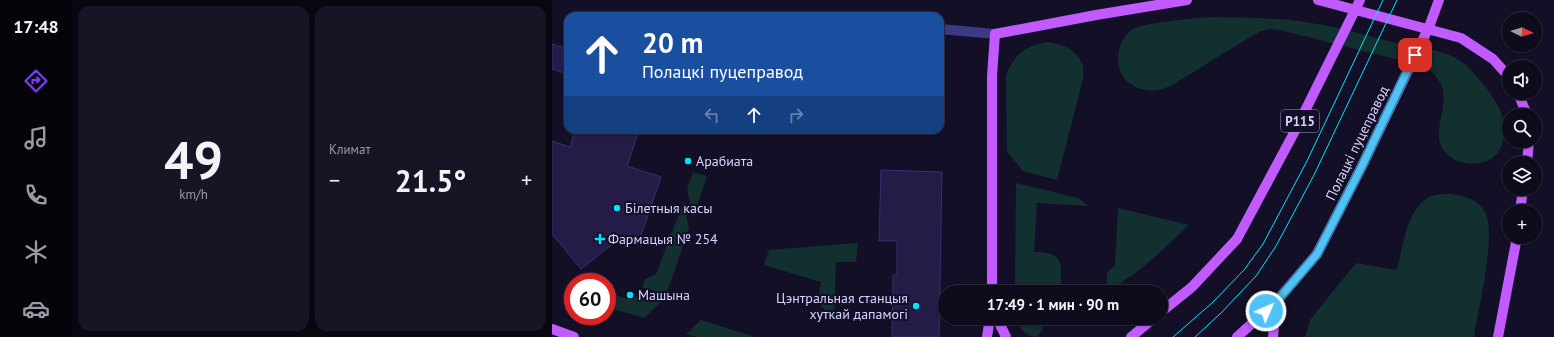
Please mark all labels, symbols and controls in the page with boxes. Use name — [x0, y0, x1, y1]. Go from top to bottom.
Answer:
north arrow — [1502, 12, 1542, 52]
map controls — [1502, 12, 1542, 244]
text: 17:48 — [13, 15, 59, 38]
text: 20 m — [642, 24, 703, 61]
icon: ahead — [576, 28, 628, 80]
pin — [1398, 38, 1432, 72]
icon: arrive — [1404, 44, 1426, 66]
text: Полацкі пуцеправод — [642, 60, 803, 83]
button: sound — [1502, 60, 1542, 100]
icon: directions — [22, 67, 50, 95]
street label: Полацкі пуцеправод — [1321, 82, 1393, 203]
icon: left — [701, 104, 723, 126]
icon: ahead — [743, 104, 765, 126]
icon: right — [785, 104, 807, 126]
button: search — [1502, 108, 1542, 148]
road number: Р115 — [1281, 110, 1319, 132]
icon: music — [22, 124, 50, 152]
text: 49 — [164, 126, 223, 193]
text: Климат — [329, 141, 371, 158]
place label: Арабиата — [696, 152, 753, 170]
marker: Арабиата — [683, 156, 693, 166]
button: layers — [1502, 156, 1542, 196]
text: 21.5° — [395, 161, 466, 200]
text: − — [329, 166, 340, 194]
text: + — [521, 166, 532, 194]
icon: phone — [22, 181, 50, 209]
text: km/h — [179, 186, 208, 203]
place label: Білетныя касы — [625, 199, 713, 217]
marker: Білетныя касы — [612, 203, 622, 213]
button: + — [1502, 204, 1542, 244]
place label: Фармацыя № 254 — [608, 230, 718, 248]
marker: Фармацыя № 254 — [595, 234, 605, 244]
icon: climate — [22, 238, 50, 266]
speed limit sign: 60 — [564, 273, 616, 325]
place label: Машына — [638, 286, 690, 304]
place label: Цэнтральная станцыя хуткай дапамогі — [776, 289, 908, 323]
marker: Машына — [625, 290, 635, 300]
position arrow — [1245, 290, 1287, 332]
icon: car — [22, 295, 50, 323]
text: 17:49 · 1 мин · 90 m — [987, 295, 1119, 314]
marker: Цэнтральная станцыя хуткай дапамогі — [911, 301, 921, 311]

